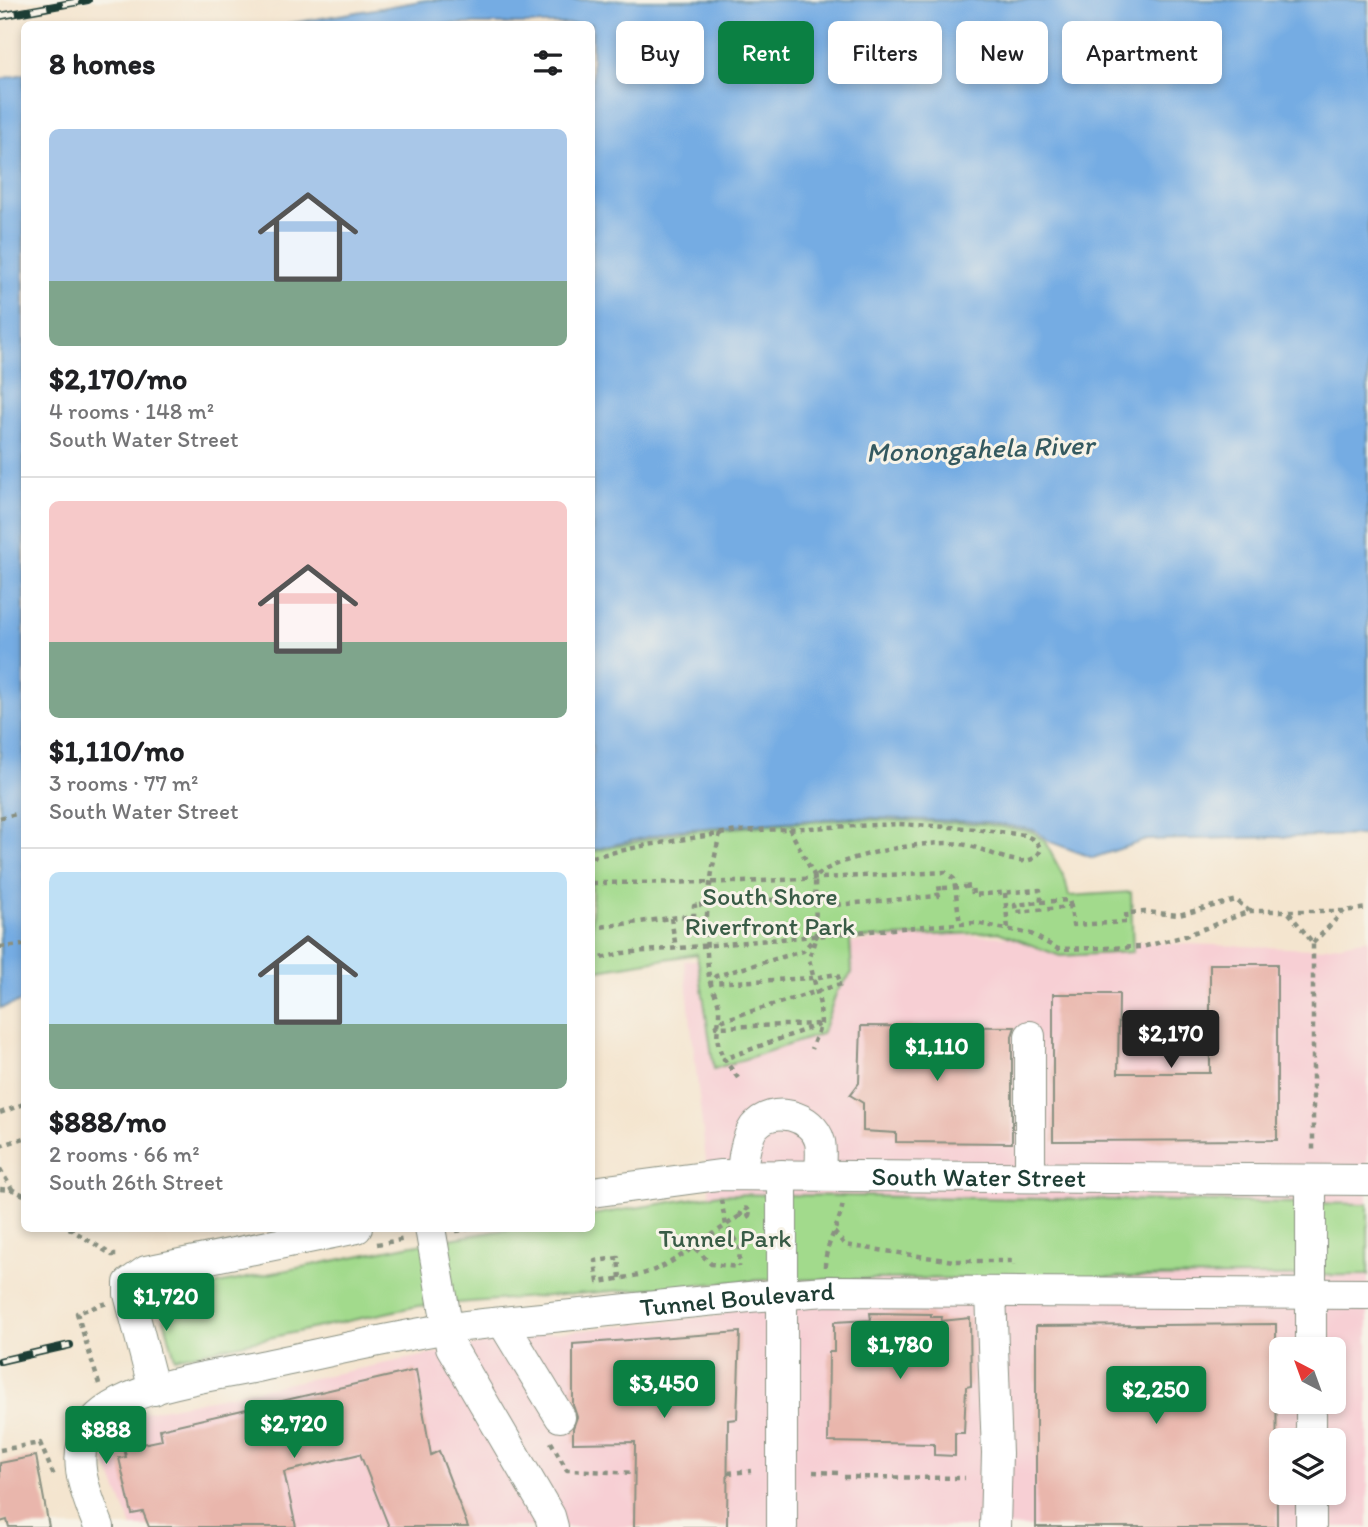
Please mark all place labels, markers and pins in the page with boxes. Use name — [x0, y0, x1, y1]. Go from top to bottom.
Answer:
pin: $2,170 — [1114, 1010, 1228, 1070]
pin: $1,110 — [880, 1024, 994, 1083]
pin: $1,720 — [109, 1274, 223, 1333]
pin: $1,780 — [843, 1322, 957, 1381]
pin: $3,450 — [607, 1360, 721, 1420]
pin: $2,250 — [1099, 1366, 1213, 1426]
pin: $2,720 — [237, 1400, 351, 1460]
pin: $888 — [65, 1406, 147, 1466]

